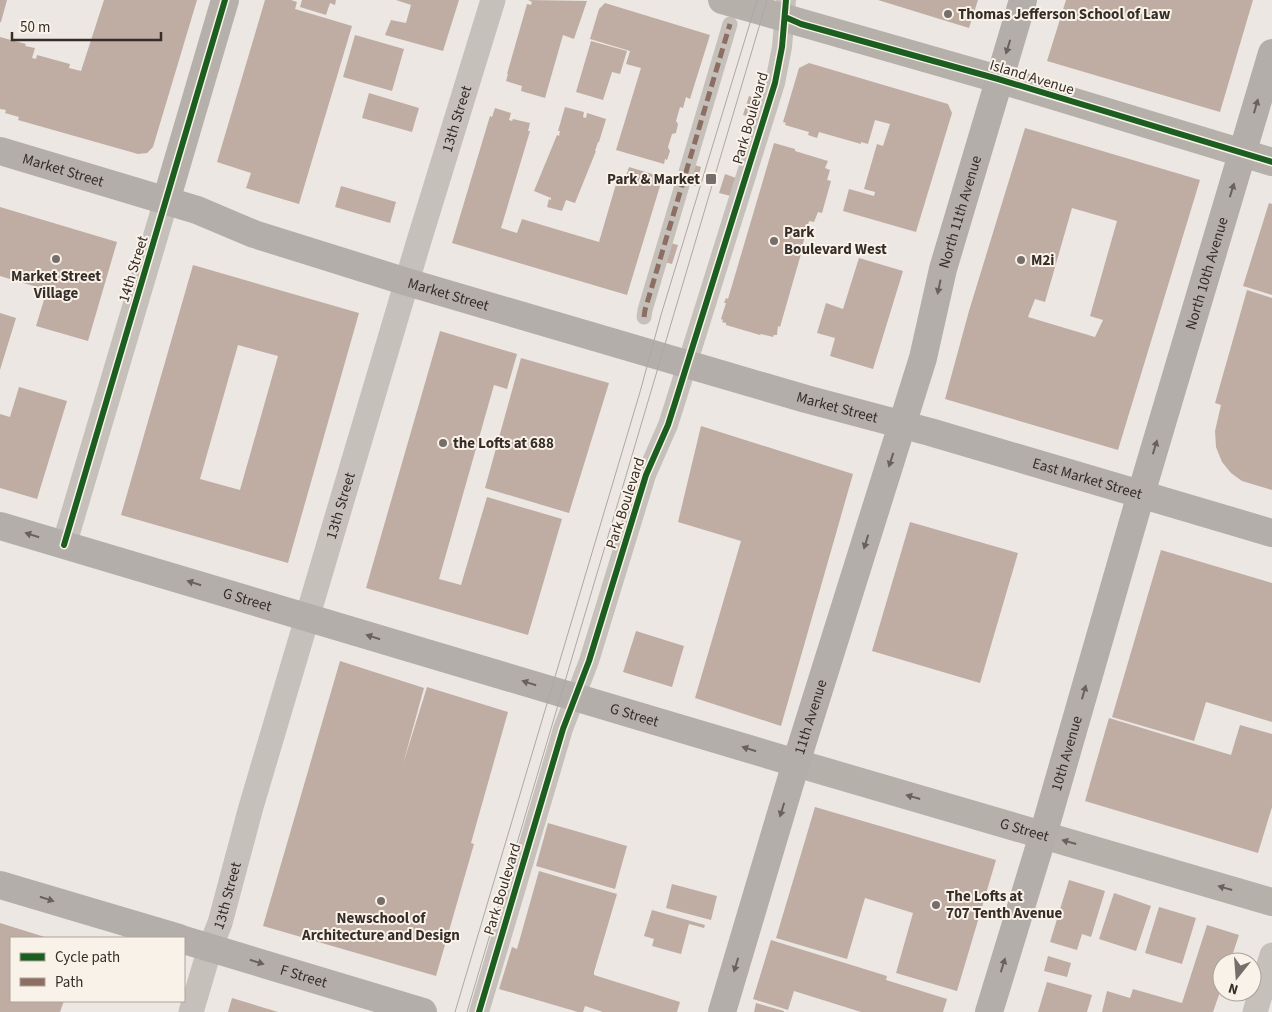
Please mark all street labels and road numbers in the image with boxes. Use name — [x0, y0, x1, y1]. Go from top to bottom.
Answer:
street label: Island Avenue — [987, 55, 1077, 100]
street label: Park Boulevard — [727, 70, 774, 167]
street label: 13th Street — [437, 83, 477, 155]
street label: Market Street — [20, 148, 106, 193]
street label: North 11th Avenue — [934, 153, 987, 271]
street label: North 10th Avenue — [1180, 215, 1234, 333]
street label: 14th Street — [113, 233, 154, 305]
street label: Market Street — [405, 273, 491, 317]
street label: Market Street — [794, 387, 880, 429]
street label: East Market Street — [1030, 453, 1145, 505]
street label: Park Boulevard — [601, 455, 650, 552]
street label: 13th Street — [321, 470, 361, 542]
street label: G Street — [220, 583, 274, 617]
street label: 11th Avenue — [789, 677, 833, 757]
street label: G Street — [607, 698, 661, 733]
street label: 10th Avenue — [1046, 713, 1088, 794]
street label: G Street — [997, 813, 1051, 847]
street label: Park Boulevard — [479, 841, 526, 938]
street label: 13th Street — [208, 860, 247, 933]
street label: F Street — [278, 960, 330, 994]

